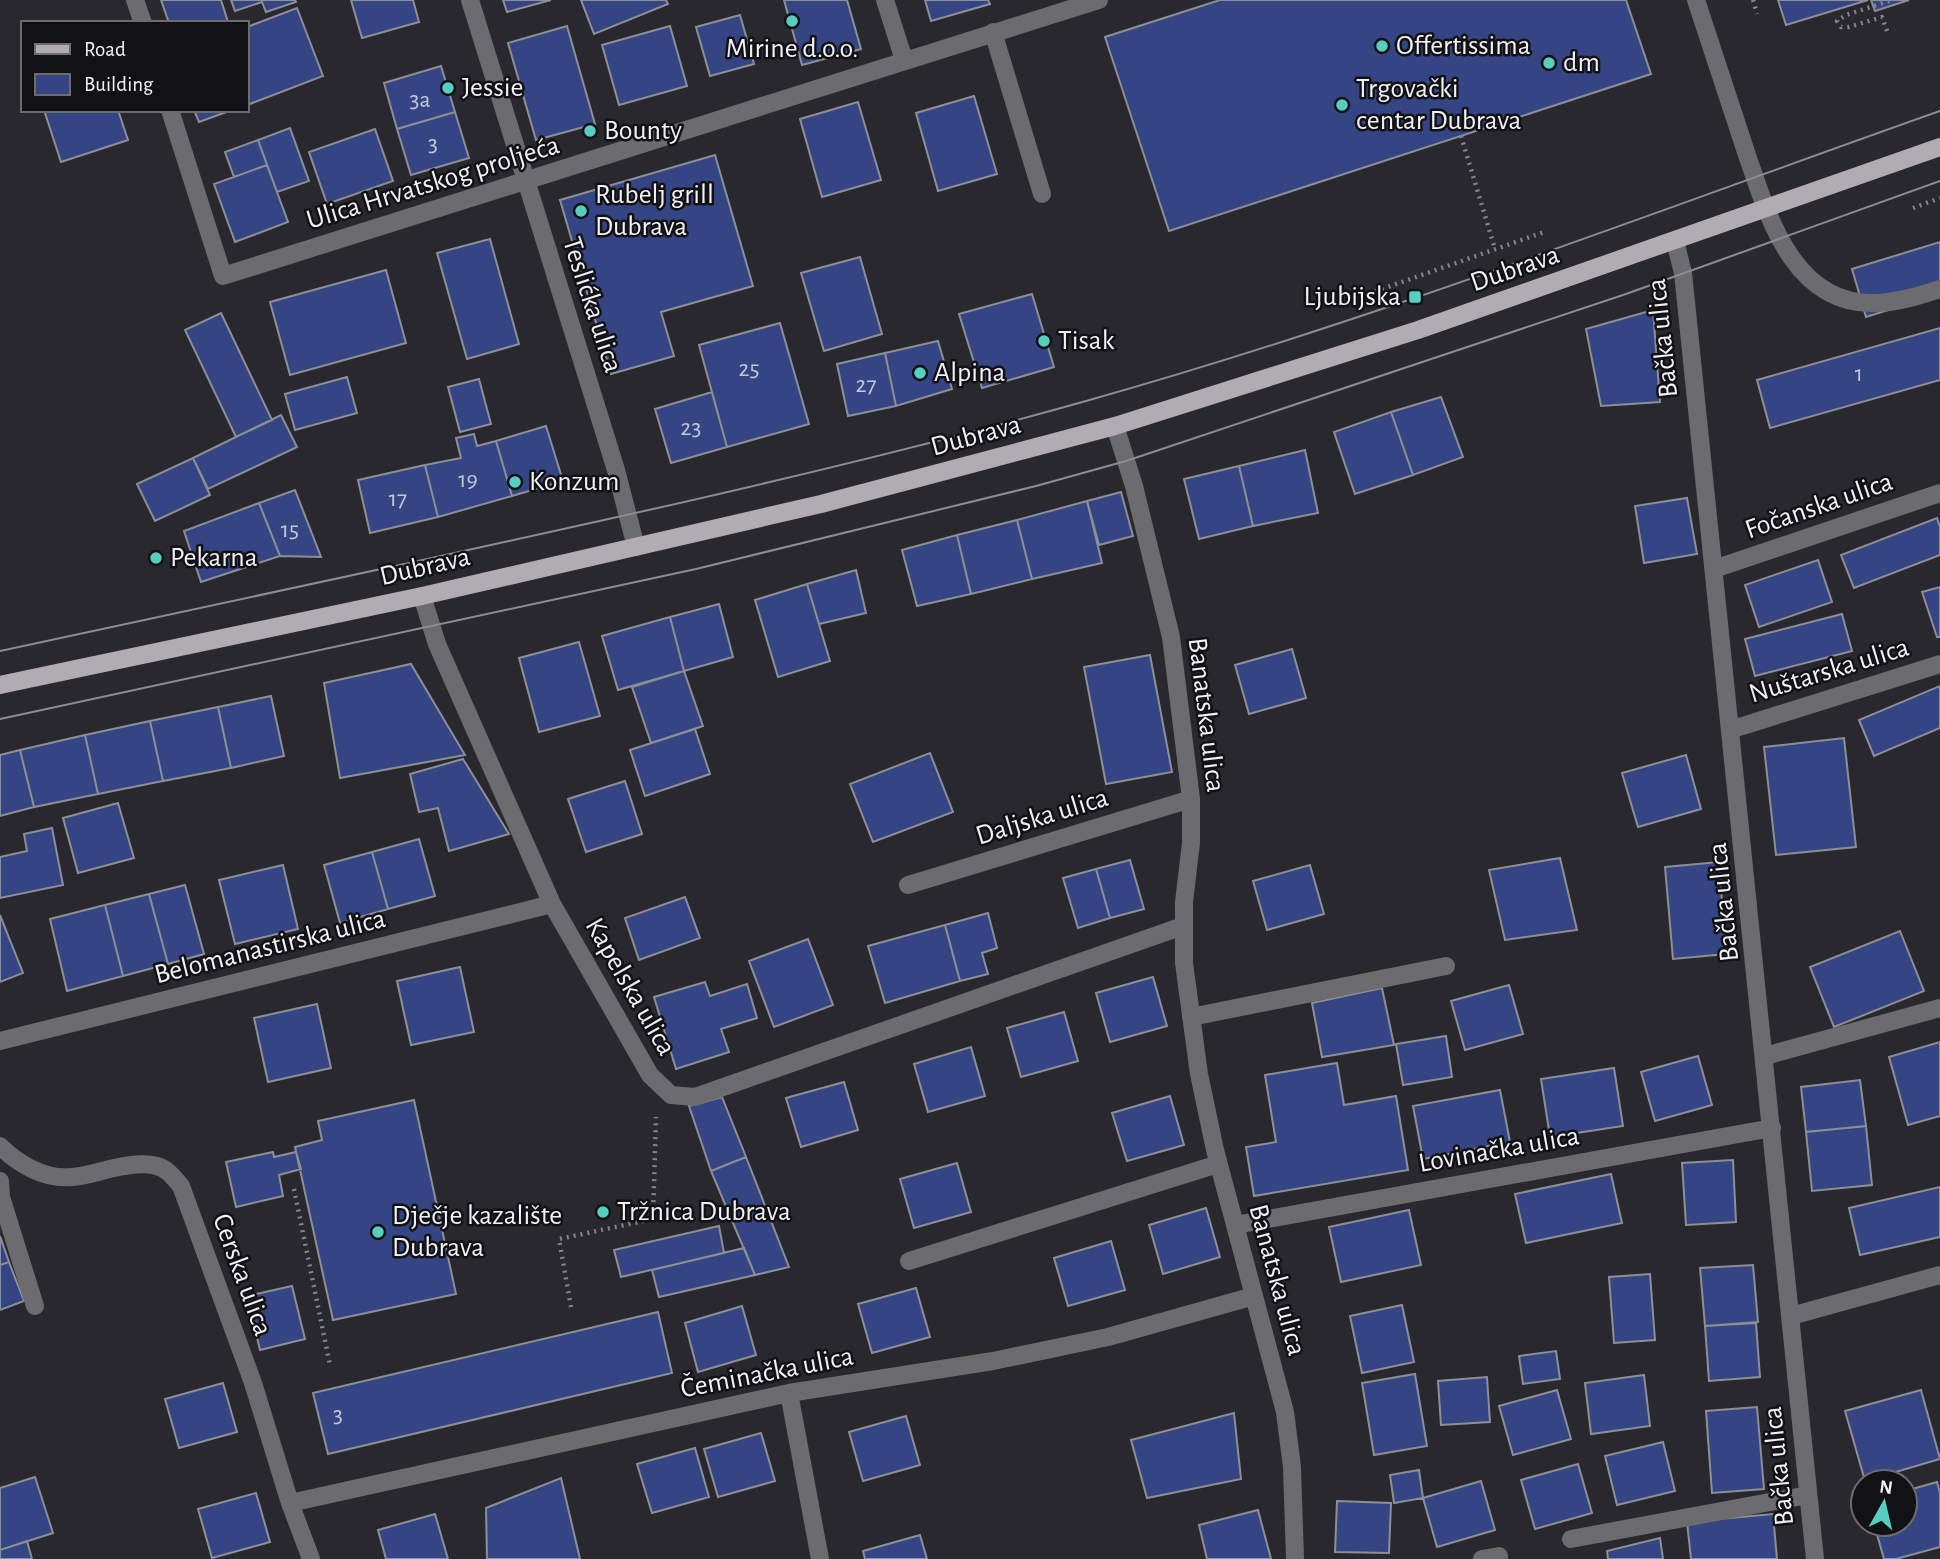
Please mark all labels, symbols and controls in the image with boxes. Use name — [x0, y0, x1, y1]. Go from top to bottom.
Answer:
marker: Mirine d.o.o. — [784, 13, 800, 29]
legend — [21, 21, 248, 112]
place label: Offertissima — [1396, 32, 1531, 60]
place label: Mirine d.o.o. — [726, 35, 858, 63]
marker: Offertissima — [1374, 38, 1390, 54]
text: Road — [84, 39, 126, 60]
place label: dm — [1563, 49, 1600, 77]
marker: dm — [1541, 55, 1557, 71]
text: Building — [84, 74, 154, 95]
place label: Jessie — [462, 74, 523, 102]
place label: Trgovački centar Dubrava — [1356, 75, 1522, 135]
marker: Jessie — [440, 80, 456, 96]
house number: 3a — [410, 88, 430, 112]
marker: Trgovački centar Dubrava — [1334, 97, 1350, 113]
place label: Bounty — [604, 117, 682, 145]
marker: Bounty — [582, 123, 598, 139]
street label: Ulica Hrvatskog proljeća — [303, 131, 563, 235]
house number: 3 — [428, 132, 438, 156]
place label: Rubelj grill Dubrava — [595, 181, 714, 241]
marker: Rubelj grill Dubrava — [573, 203, 589, 219]
street label: Teslićka ulica — [557, 234, 627, 376]
street label: Dubrava — [1467, 241, 1563, 297]
street label: Bačka ulica — [1643, 277, 1683, 399]
place label: Ljubijska — [1304, 283, 1401, 311]
marker: Ljubijska — [1407, 289, 1423, 305]
place label: Tisak — [1058, 327, 1115, 355]
marker: Tisak — [1036, 333, 1052, 349]
house number: 25 — [739, 357, 759, 381]
place label: Alpina — [934, 359, 1006, 387]
house number: 1 — [1855, 362, 1863, 386]
marker: Alpina — [912, 365, 928, 381]
house number: 27 — [856, 373, 876, 397]
street label: Dubrava — [928, 411, 1024, 461]
house number: 23 — [681, 416, 701, 440]
house number: 19 — [458, 468, 478, 492]
place label: Konzum — [529, 468, 620, 496]
street label: Fočanska ulica — [1742, 468, 1896, 544]
marker: Konzum — [507, 474, 523, 490]
house number: 17 — [389, 487, 407, 511]
house number: 15 — [281, 518, 299, 542]
street label: Dubrava — [377, 543, 473, 591]
place label: Pekarna — [170, 544, 258, 572]
marker: Pekarna — [148, 550, 164, 566]
street label: Nuštarska ulica — [1746, 633, 1912, 709]
street label: Banatska ulica — [1183, 636, 1229, 794]
street label: Daljska ulica — [972, 784, 1112, 850]
street label: Bačka ulica — [1704, 841, 1744, 963]
street label: Belomanastirska ulica — [152, 905, 388, 989]
street label: Kapelska ulica — [579, 913, 681, 1061]
street label: Lovinačka ulica — [1417, 1122, 1582, 1178]
place label: Tržnica Dubrava — [617, 1198, 791, 1226]
street label: Banatska ulica — [1243, 1201, 1311, 1359]
place label: Dječje kazalište Dubrava — [392, 1202, 562, 1262]
marker: Tržnica Dubrava — [595, 1204, 611, 1220]
street label: Cerska ulica — [207, 1210, 277, 1340]
marker: Dječje kazalište Dubrava — [370, 1224, 386, 1240]
street label: Čeminačka ulica — [678, 1341, 856, 1403]
house number: 3 — [333, 1403, 343, 1427]
street label: Bačka ulica — [1759, 1405, 1799, 1527]
north arrow — [1849, 1468, 1919, 1538]
text: N — [1878, 1477, 1894, 1498]

